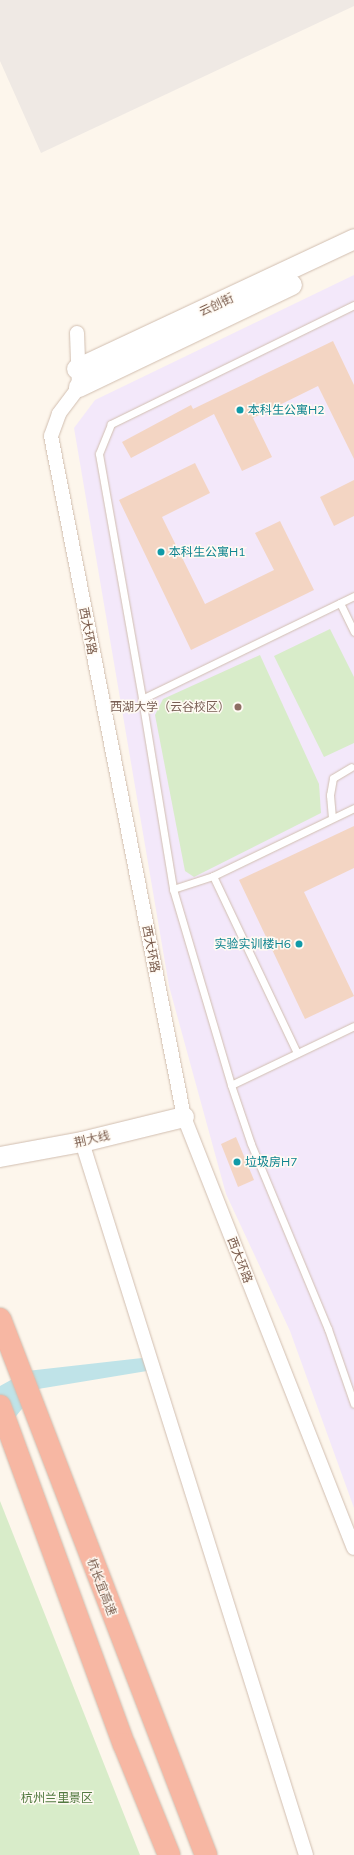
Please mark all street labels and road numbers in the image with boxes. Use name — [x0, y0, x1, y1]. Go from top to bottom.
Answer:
street label: 云创街 — [197, 291, 235, 319]
street label: 西大环路 — [76, 606, 100, 656]
street label: 西大环路 — [139, 924, 163, 974]
street label: 荆大线 — [73, 1128, 111, 1150]
street label: 西大环路 — [225, 1235, 255, 1285]
street label: 杭长宜高速 — [85, 1556, 119, 1618]

